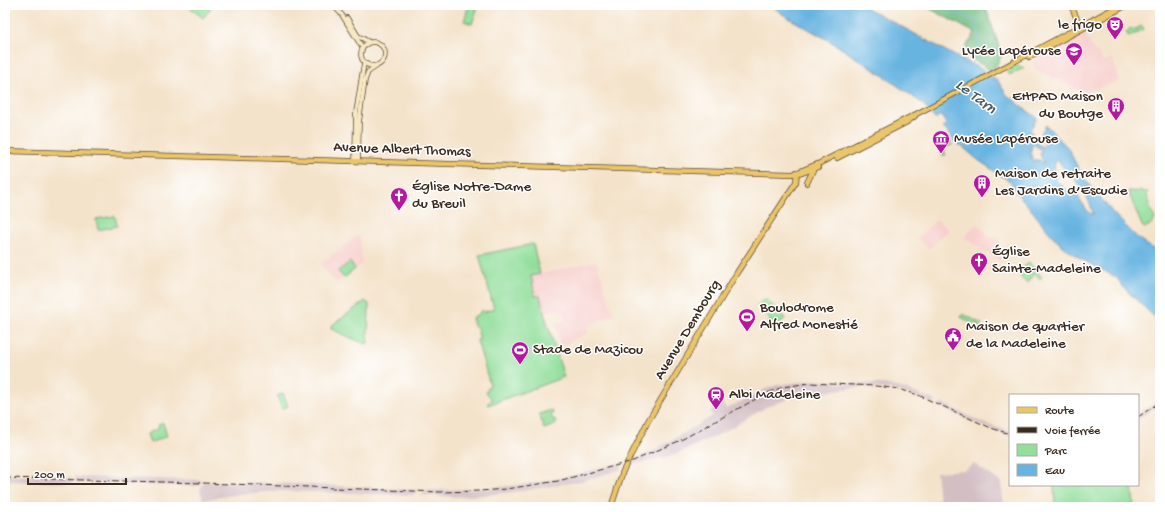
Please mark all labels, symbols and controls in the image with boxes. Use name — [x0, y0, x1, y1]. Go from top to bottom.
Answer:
theatre icon: le frigo — [1105, 15, 1125, 40]
place label: le frigo — [1058, 16, 1102, 34]
school or university icon: Lycée Lapérouse — [1064, 41, 1084, 66]
place label: Lycée Lapérouse — [962, 42, 1061, 60]
water label: Le Tarn — [951, 77, 999, 120]
place label: EHPAD Maison du Boutge — [1012, 88, 1103, 123]
building icon: EHPAD Maison du Boutge — [1106, 96, 1126, 121]
museum icon: Musée Lapérouse — [931, 129, 951, 154]
place label: Musée Lapérouse — [954, 130, 1059, 148]
street label: Avenue Albert Thomas — [333, 139, 472, 161]
place label: Maison de retraite Les Jardins d’Escudie — [995, 165, 1128, 200]
building icon: Maison de retraite Les Jardins d’Escudie — [972, 173, 992, 198]
place label: Église Notre-Dame du Breuil — [412, 178, 531, 213]
church icon: Église Notre-Dame du Breuil — [389, 186, 409, 211]
place label: Église Sainte-Madeleine — [992, 243, 1101, 278]
church icon: Église Sainte-Madeleine — [969, 251, 989, 276]
street label: Avenue Dembourg — [651, 277, 725, 383]
place label: Boulodrome Alfred Monestié — [759, 299, 858, 334]
sports icon: Boulodrome Alfred Monestié — [737, 307, 757, 332]
place label: Maison de quartier de la Madeleine — [966, 318, 1086, 353]
public building icon: Maison de quartier de la Madeleine — [943, 326, 963, 351]
sports icon: Stade de Mazicou — [510, 340, 530, 365]
place label: Stade de Mazicou — [533, 341, 643, 359]
station icon: Albi Madeleine — [706, 385, 726, 410]
place label: Albi Madeleine — [729, 386, 821, 404]
legend — [1009, 394, 1139, 486]
text: Route — [1045, 405, 1075, 419]
text: Voie ferrée — [1044, 425, 1101, 439]
text: Parc — [1044, 445, 1068, 459]
scale bar — [28, 460, 126, 486]
text: Eau — [1045, 465, 1065, 479]
text: 200 m — [34, 469, 65, 483]

